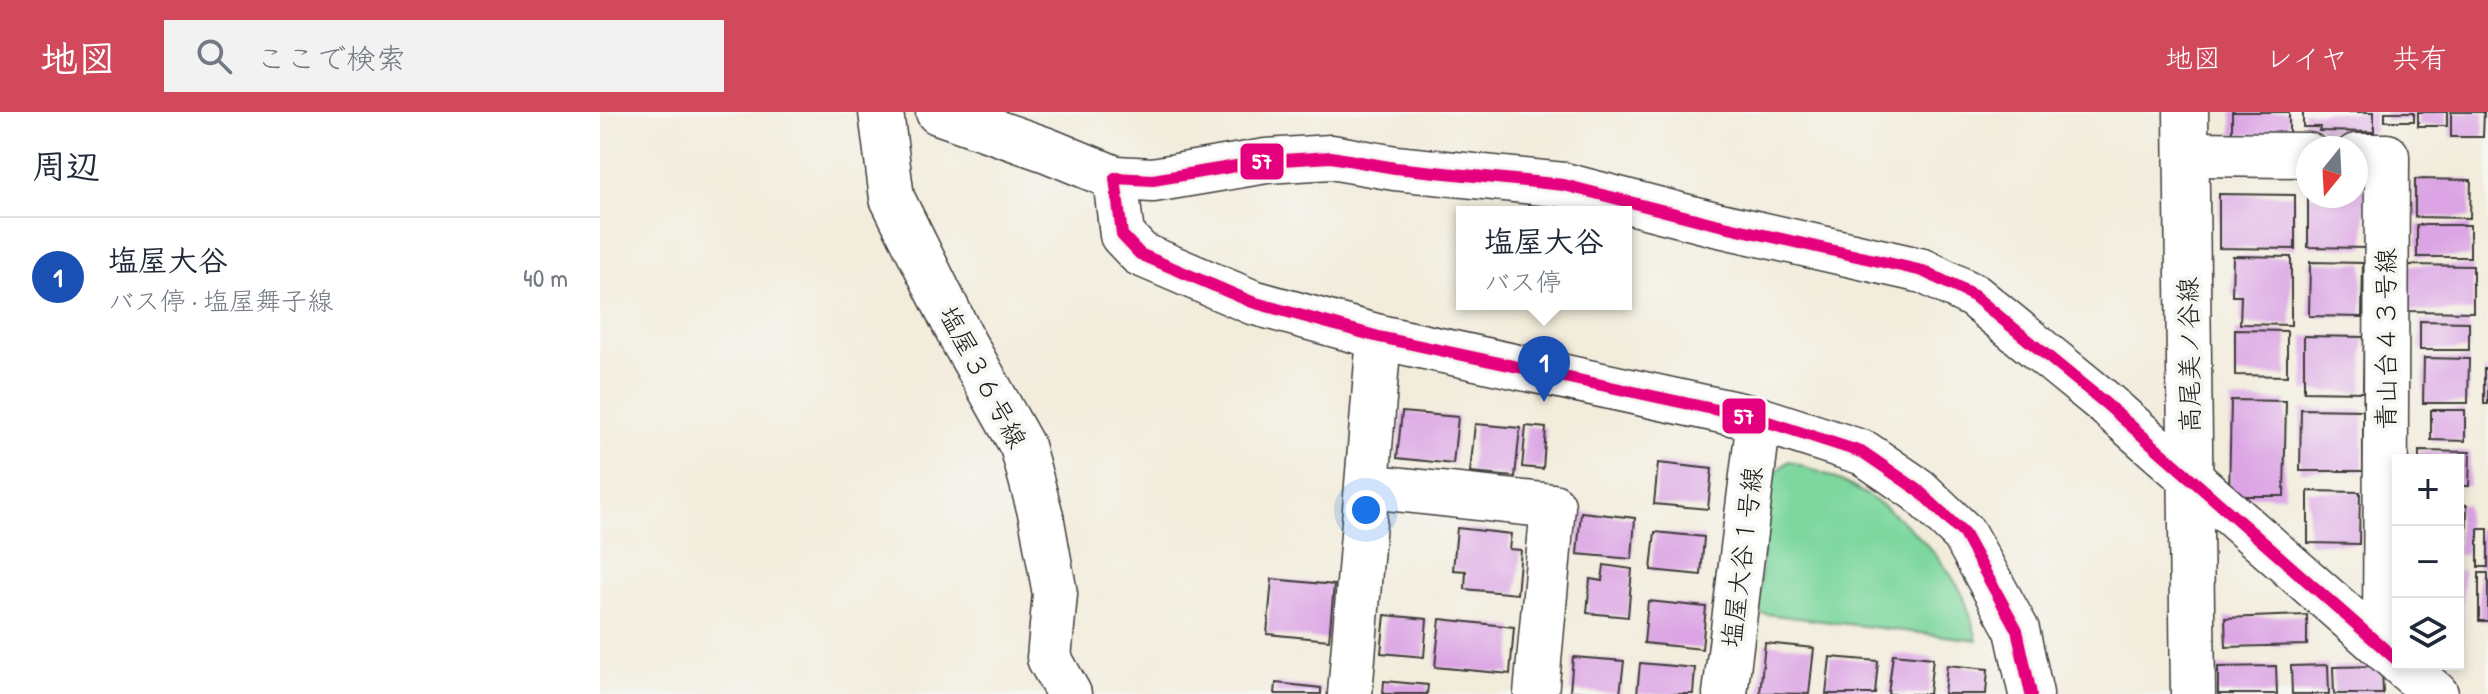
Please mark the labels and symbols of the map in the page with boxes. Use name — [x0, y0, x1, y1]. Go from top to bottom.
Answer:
north arrow — [2296, 136, 2368, 208]
line badge: 57 — [1239, 142, 1285, 181]
text: 57 — [1252, 146, 1272, 176]
street label: 青山台４３号線 — [2368, 248, 2403, 430]
street label: 高尾美ノ谷線 — [2170, 277, 2207, 433]
street label: 塩屋３６号線 — [931, 300, 1036, 454]
pin: 1 — [1518, 336, 1570, 402]
line badge: 57 — [1721, 397, 1767, 435]
text: 57 — [1734, 401, 1754, 431]
street label: 塩屋大谷１号線 — [1713, 464, 1770, 649]
your location — [1346, 490, 1386, 530]

